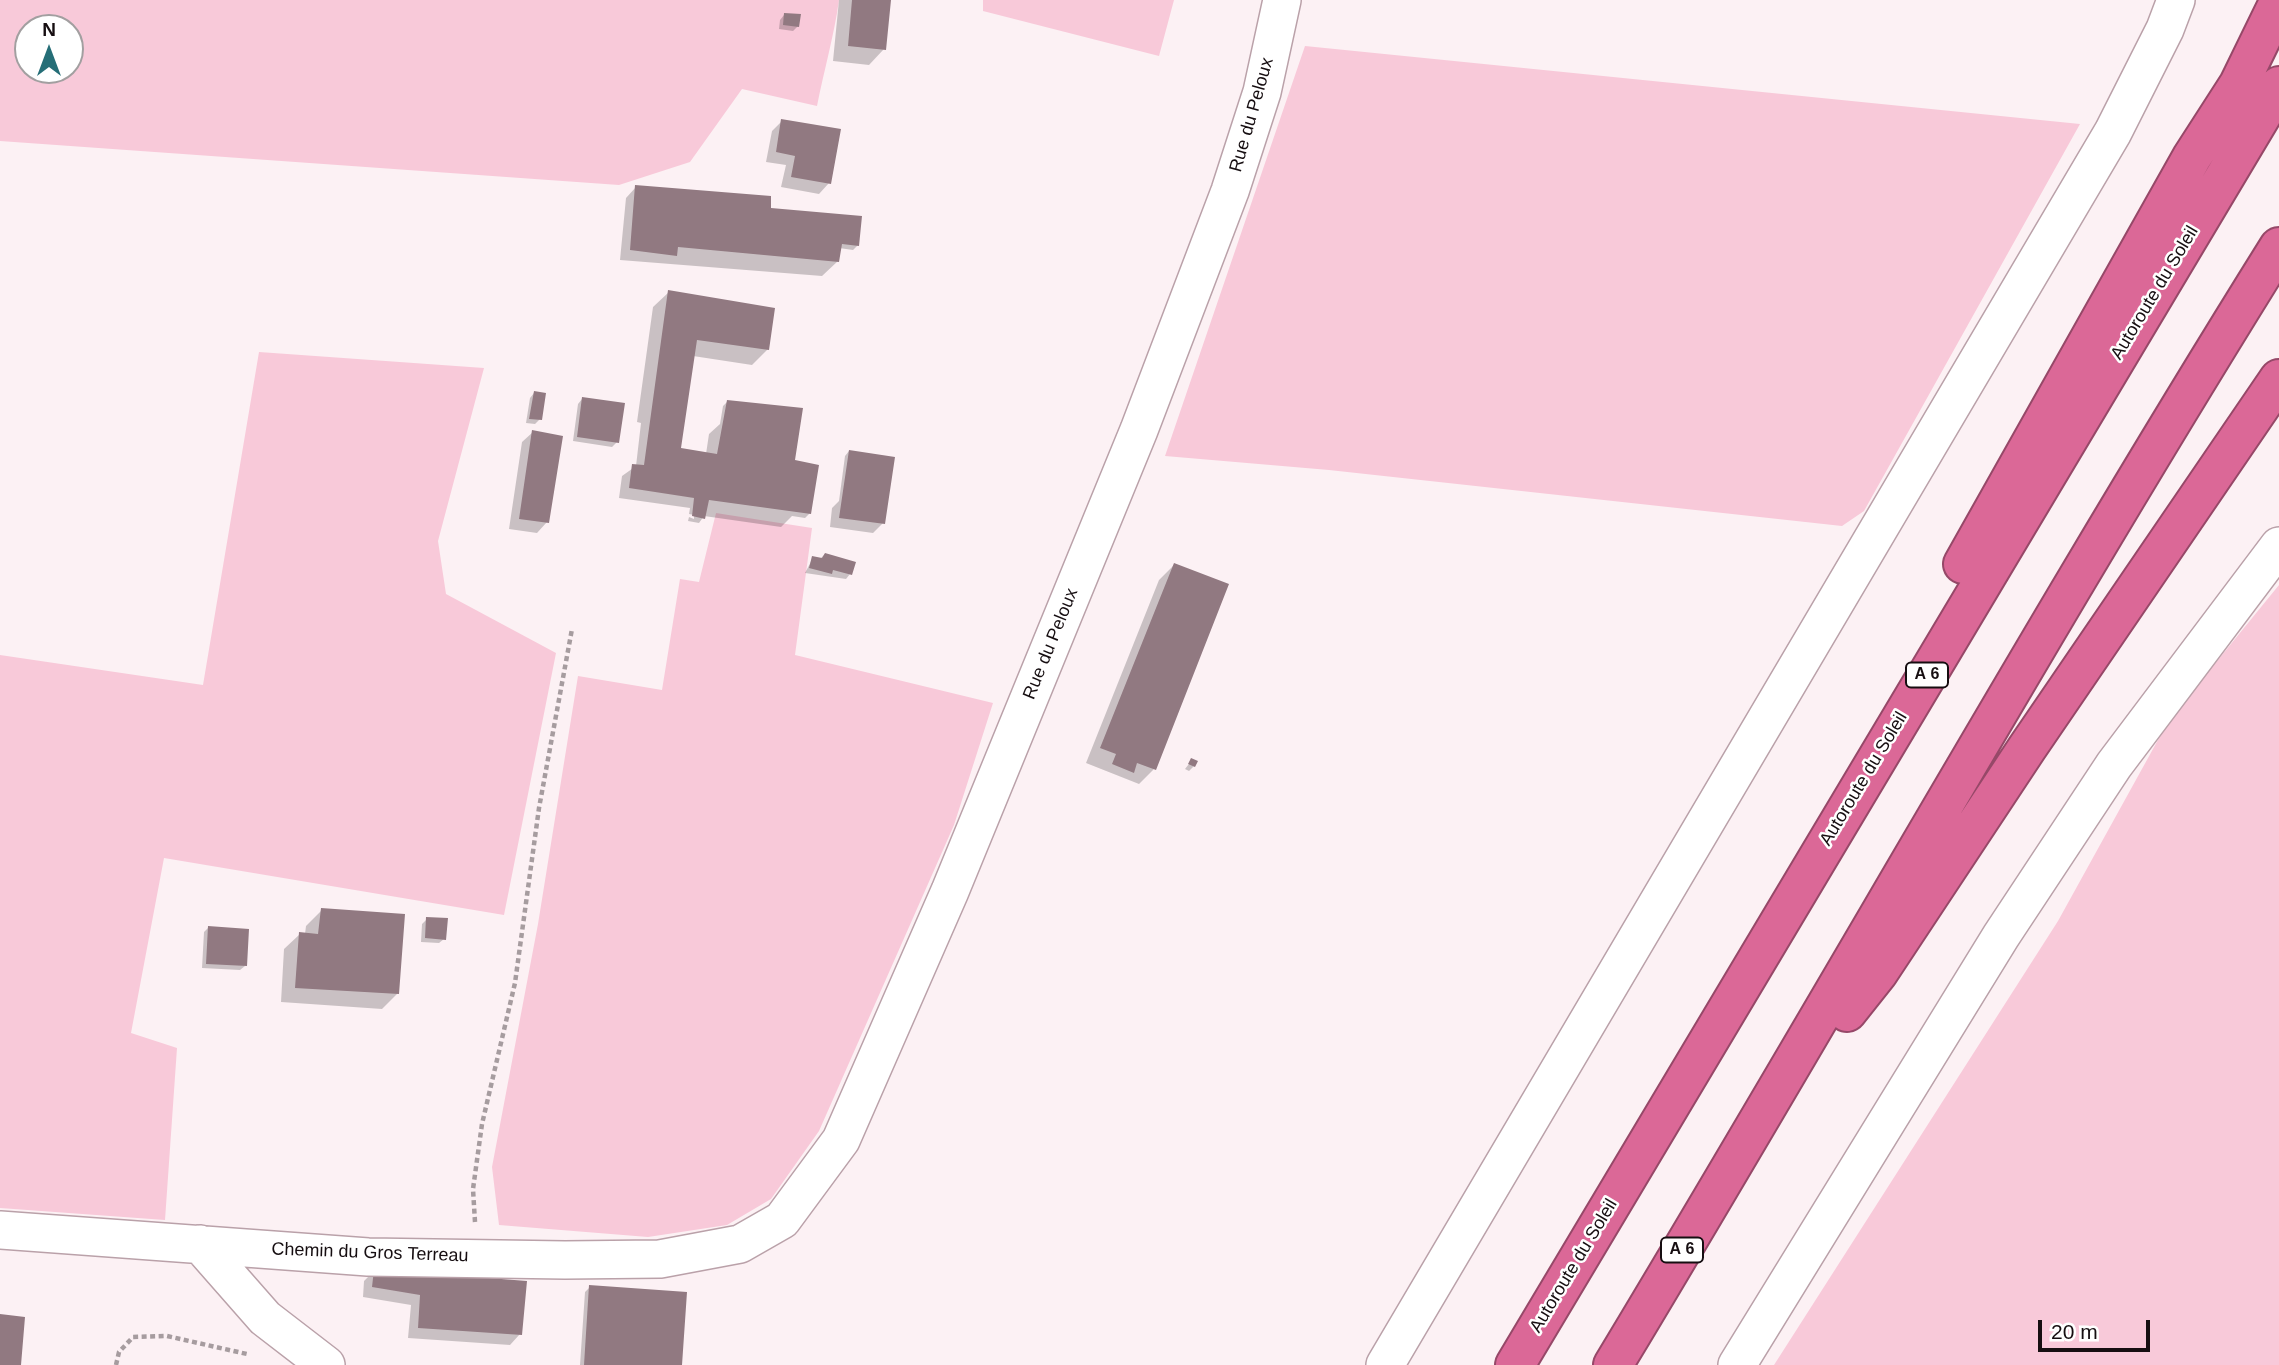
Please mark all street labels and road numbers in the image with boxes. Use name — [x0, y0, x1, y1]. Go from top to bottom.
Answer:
street label: Rue du Peloux — [1225, 55, 1279, 175]
street label: Autoroute du Soleil — [2107, 222, 2203, 364]
street label: Rue du Peloux — [1019, 585, 1083, 703]
road number: A 6 — [1906, 662, 1948, 688]
street label: Autoroute du Soleil — [1816, 708, 1912, 850]
street label: Autoroute du Soleil — [1526, 1195, 1622, 1337]
road number: A 6 — [1661, 1238, 1703, 1262]
street label: Chemin du Gros Terreau — [271, 1239, 469, 1267]

